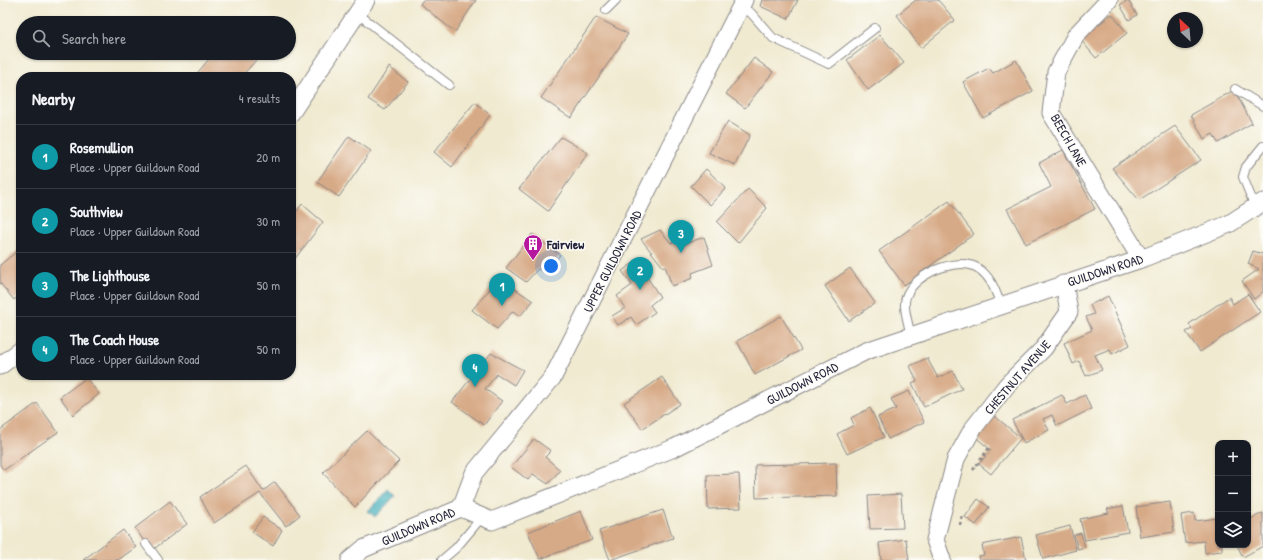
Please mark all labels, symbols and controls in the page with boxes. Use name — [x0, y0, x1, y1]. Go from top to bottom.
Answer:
north arrow — [1167, 12, 1203, 48]
search box — [16, 16, 296, 60]
icon: search — [30, 27, 52, 49]
text: Search here — [62, 28, 126, 49]
text: Nearby — [32, 87, 75, 110]
text: 4 results — [239, 89, 280, 107]
street label: BEECH LANE — [1047, 110, 1091, 170]
text: Rosemullion — [70, 137, 133, 158]
text: 1 — [43, 148, 47, 166]
text: 20 m — [256, 148, 280, 166]
text: Place · Upper Guildown Road — [70, 158, 199, 176]
text: Southview — [70, 201, 123, 222]
street label: UPPER GUILDOWN ROAD — [578, 206, 646, 315]
text: 2 — [42, 212, 48, 230]
text: 30 m — [257, 212, 280, 230]
pin: 3 — [668, 220, 694, 253]
text: Place · Upper Guildown Road — [70, 222, 199, 240]
building icon: Fairview — [522, 233, 544, 261]
place label: Fairview — [546, 235, 584, 253]
street label: GUILDOWN ROAD — [1065, 249, 1146, 291]
your location — [541, 256, 561, 276]
pin: 2 — [627, 257, 653, 290]
text: The Lighthouse — [70, 265, 150, 286]
pin: 1 — [489, 273, 515, 306]
text: 3 — [42, 276, 48, 294]
text: 50 m — [257, 276, 280, 294]
text: Place · Upper Guildown Road — [70, 286, 199, 304]
text: The Coach House — [70, 329, 159, 350]
street label: CHESTNUT AVENUE — [980, 336, 1055, 418]
text: 4 — [43, 340, 47, 358]
text: 50 m — [257, 340, 280, 358]
text: Place · Upper Guildown Road — [70, 350, 199, 368]
pin: 4 — [462, 354, 488, 387]
street label: GUILDOWN ROAD — [763, 357, 842, 409]
map controls — [1215, 440, 1251, 548]
button: + — [1215, 440, 1251, 476]
button: − — [1215, 476, 1251, 512]
street label: GUILDOWN ROAD — [378, 502, 458, 550]
button: layers — [1215, 512, 1251, 548]

